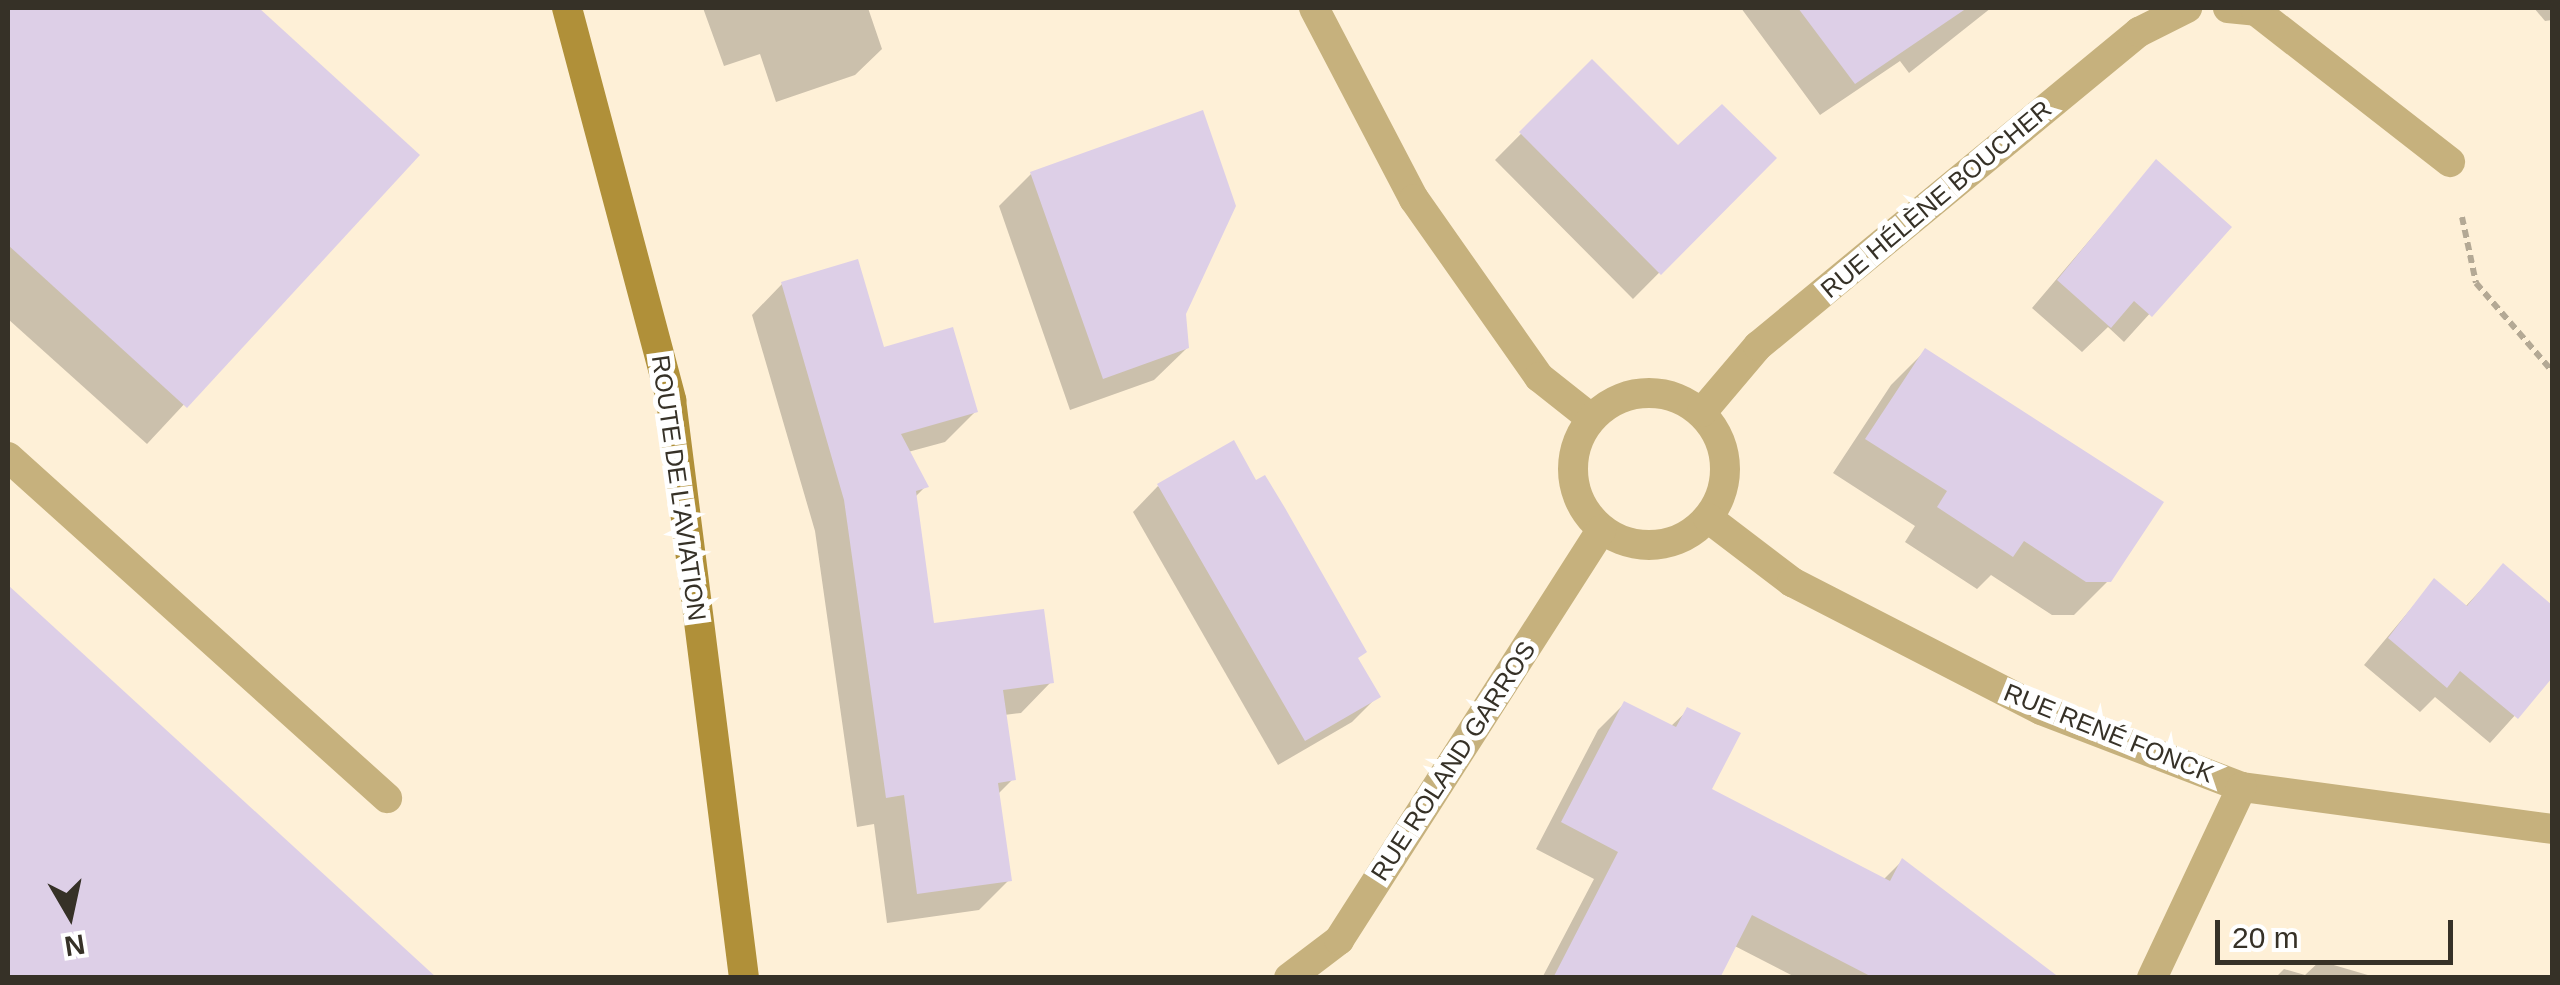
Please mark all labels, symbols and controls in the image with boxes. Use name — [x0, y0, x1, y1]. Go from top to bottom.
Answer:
street label: RUE HÉLÈNE BOUCHER — [1815, 94, 2057, 304]
street label: ROUTE DE L'AVIATION — [646, 353, 712, 623]
street label: RUE ROLAND GARROS — [1364, 636, 1542, 886]
street label: RUE RENÉ FONCK — [2000, 677, 2218, 789]
north arrow — [20, 865, 120, 965]
scale bar — [2220, 900, 2458, 962]
text: 20 m — [2232, 921, 2299, 954]
text: N — [62, 928, 87, 962]

